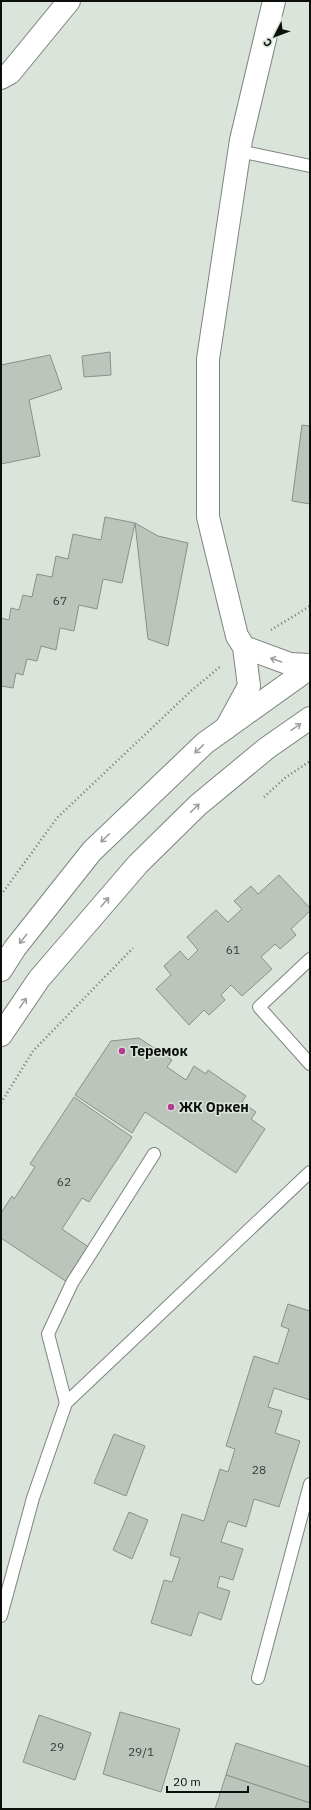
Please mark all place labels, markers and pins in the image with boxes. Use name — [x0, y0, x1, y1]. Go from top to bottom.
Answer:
place label: Теремок — [130, 1042, 188, 1060]
marker: Теремок — [117, 1046, 127, 1056]
place label: ЖК Оркен — [179, 1098, 249, 1116]
marker: ЖК Оркен — [166, 1102, 176, 1112]

